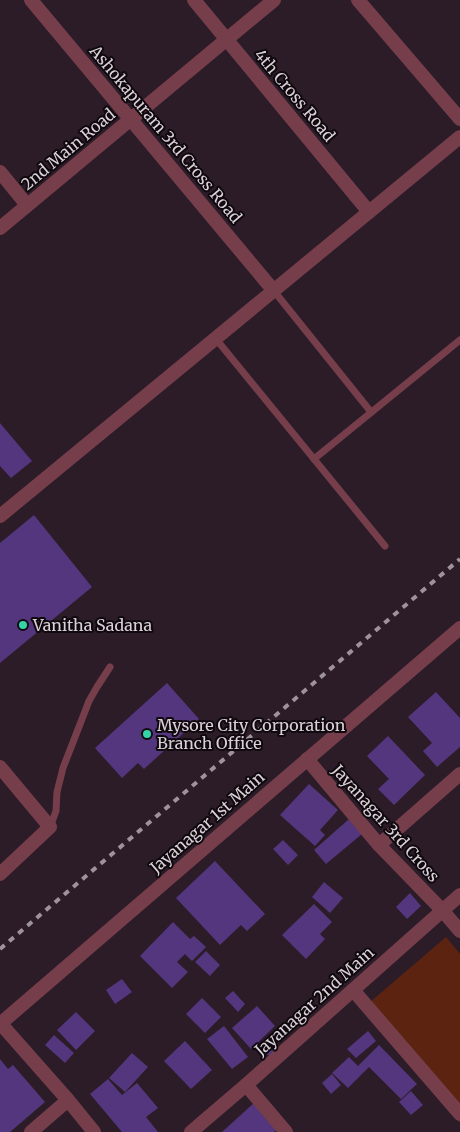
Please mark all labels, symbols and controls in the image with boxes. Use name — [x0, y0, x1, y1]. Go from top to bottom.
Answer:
street label: Ashokapuram 3rd Cross Road — [85, 40, 246, 227]
street label: 4th Cross Road — [250, 45, 340, 146]
street label: 2nd Main Road — [17, 104, 119, 194]
place label: Vanitha Sadana — [32, 615, 152, 635]
marker: Vanitha Sadana — [17, 619, 29, 631]
place label: Mysore City Corporation Branch Office — [157, 715, 346, 753]
marker: Mysore City Corporation Branch Office — [141, 728, 153, 740]
street label: Jayanagar 3rd Cross — [327, 759, 444, 886]
street label: Jayanagar 1st Main — [145, 767, 269, 878]
street label: Jayanagar 2nd Main — [249, 942, 378, 1060]

